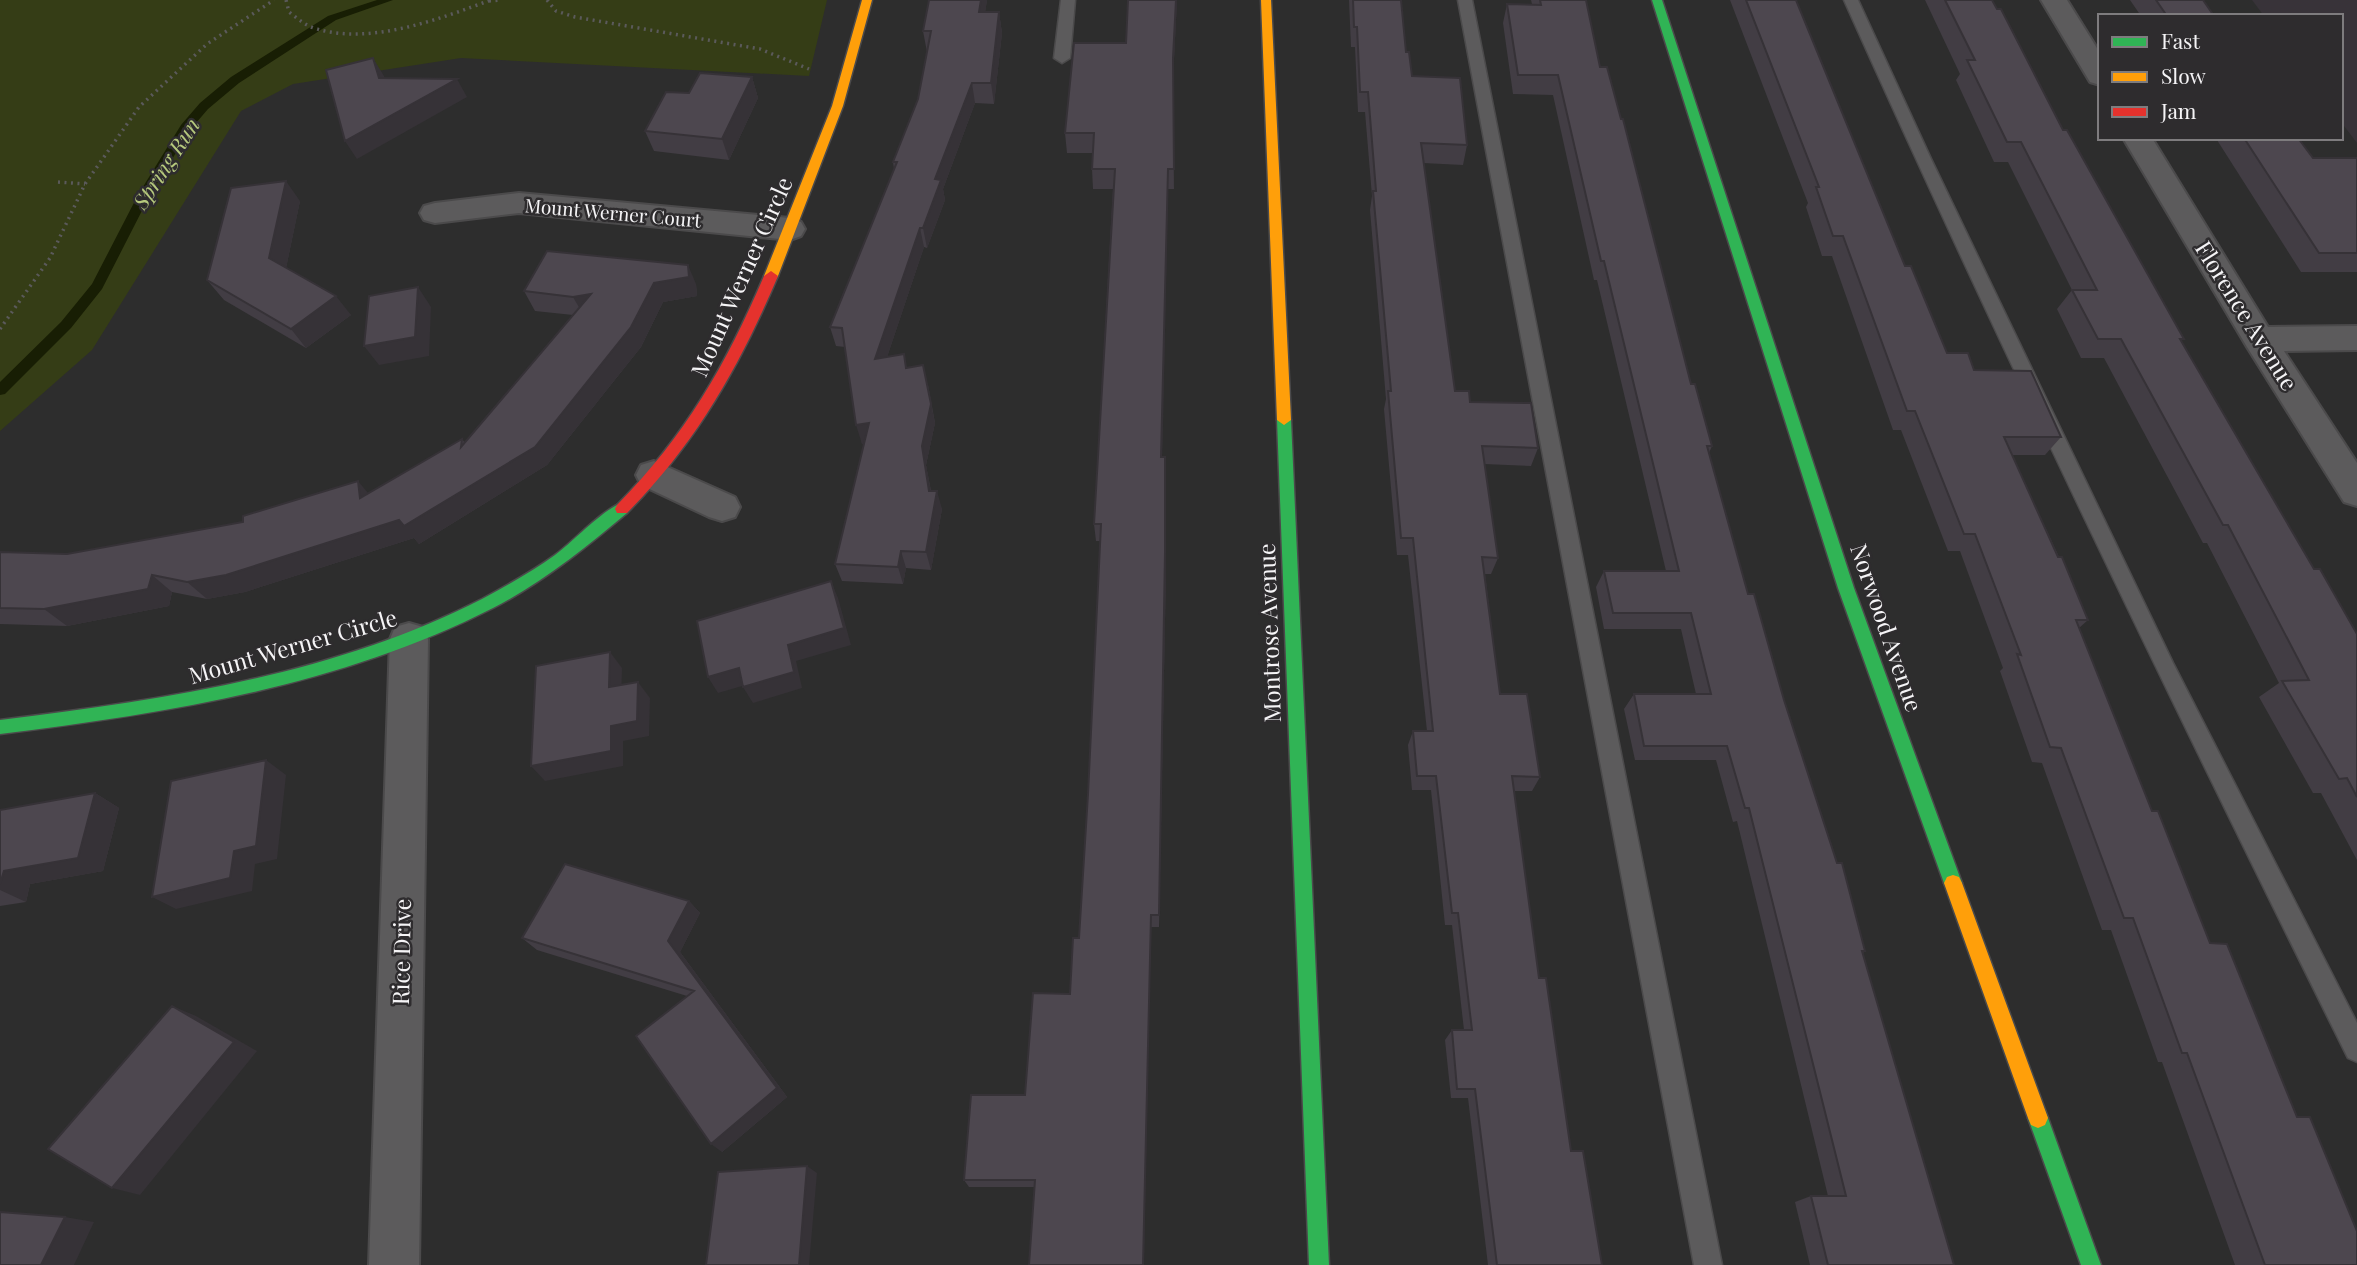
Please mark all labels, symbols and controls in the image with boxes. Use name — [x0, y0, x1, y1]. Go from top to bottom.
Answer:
legend — [2098, 14, 2343, 140]
text: Fast — [2161, 26, 2200, 54]
text: Slow — [2161, 61, 2206, 89]
text: Jam — [2160, 96, 2197, 124]
water label: Spring Run — [125, 112, 205, 215]
street label: Mount Werner Circle — [683, 172, 799, 381]
street label: Mount Werner Court — [524, 191, 703, 233]
street label: Florence Avenue — [2189, 235, 2306, 396]
street label: Norwood Avenue — [1844, 539, 1931, 716]
street label: Montrose Avenue — [1250, 543, 1287, 723]
street label: Mount Werner Circle — [185, 601, 400, 690]
street label: Rice Drive — [384, 898, 417, 1005]

